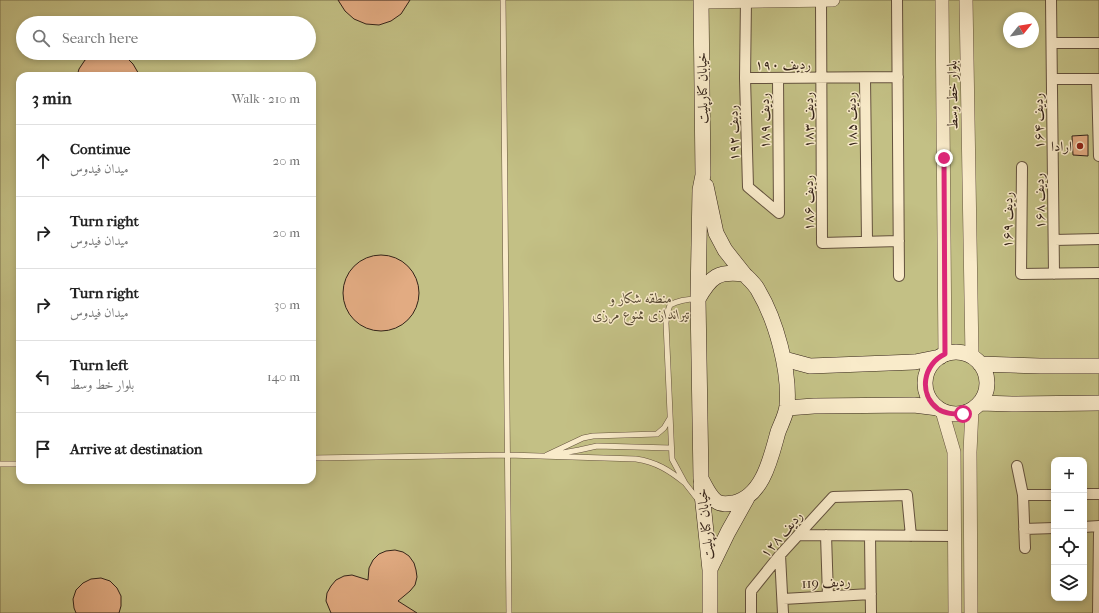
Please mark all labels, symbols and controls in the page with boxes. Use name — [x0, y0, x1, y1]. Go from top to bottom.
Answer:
north arrow — [1003, 12, 1039, 48]
search box — [16, 16, 316, 60]
icon: search — [30, 27, 52, 49]
text: Search here — [62, 29, 138, 47]
street label: خیابان کنارپلیت — [693, 52, 714, 124]
street label: ردیف ۱۹۰ — [755, 56, 811, 73]
street label: بلوار خط وسط — [943, 60, 962, 130]
text: 3 min — [32, 88, 72, 108]
text: Walk · 210 m — [232, 91, 300, 106]
street label: ردیف ۱۸۳ — [800, 92, 817, 148]
street label: ردیف ۱۸۵ — [843, 92, 860, 148]
street label: ردیف ۱۸۹ — [756, 93, 773, 149]
street label: ردیف ۱۶۴ — [1030, 93, 1047, 149]
street label: ردیف ۱۹۲ — [725, 105, 742, 161]
place label: ارادا — [1051, 138, 1072, 155]
text: Continue — [70, 140, 130, 158]
marker: ارادا — [1075, 141, 1085, 151]
route end — [935, 149, 953, 167]
icon: ahead — [32, 150, 54, 172]
text: 20 m — [273, 153, 300, 168]
text: میدان فیدوس — [70, 161, 129, 176]
street label: ردیف ۱۶۸ — [1031, 173, 1048, 229]
street label: ردیف ۱۸۶ — [800, 175, 817, 231]
street label: ردیف ۱۶۹ — [999, 192, 1016, 248]
text: Turn right — [70, 212, 139, 230]
icon: right — [32, 222, 54, 244]
text: 20 m — [273, 225, 300, 240]
text: میدان فیدوس — [70, 233, 129, 248]
text: Turn right — [70, 284, 139, 302]
park label: منطقه شکار و تیراندازی ممنوع مرزی — [592, 290, 690, 326]
icon: right — [32, 294, 54, 316]
text: 30 m — [274, 297, 300, 312]
text: میدان فیدوس — [70, 305, 129, 320]
text: Turn left — [70, 356, 128, 374]
icon: left — [32, 366, 54, 388]
text: 140 m — [267, 369, 300, 384]
text: بلوار خط وسط — [70, 377, 134, 392]
route start — [954, 405, 972, 423]
icon: arrive — [32, 438, 54, 460]
text: Arrive at destination — [70, 440, 202, 458]
map controls — [1051, 457, 1087, 601]
button: + — [1051, 457, 1087, 493]
street label: خیابان کنارپلیت — [693, 487, 720, 561]
button: − — [1051, 493, 1087, 529]
street label: ردیف ۱۲۸ — [757, 508, 806, 561]
button: locate — [1051, 529, 1087, 565]
button: layers — [1051, 565, 1087, 601]
street label: ردیف 119 — [801, 573, 851, 592]

